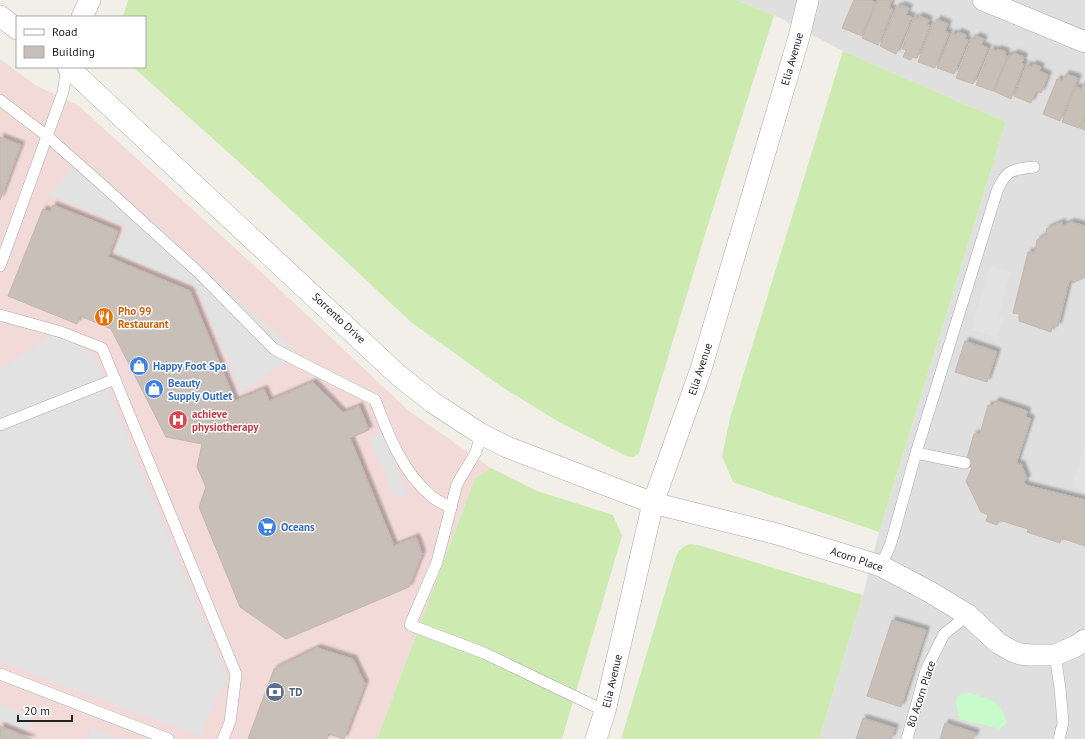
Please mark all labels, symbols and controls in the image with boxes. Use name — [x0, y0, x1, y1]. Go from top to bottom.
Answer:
legend — [16, 16, 146, 68]
text: Road — [52, 24, 77, 39]
street label: Elia Avenue — [778, 31, 806, 87]
text: Building — [52, 44, 95, 59]
street label: Sorrento Drive — [309, 290, 369, 347]
place label: Pho 99 Restaurant — [118, 304, 169, 331]
restaurant icon: Pho 99 Restaurant — [93, 306, 115, 328]
street label: Elia Avenue — [685, 341, 715, 397]
shop icon: Happy Foot Spa — [128, 355, 150, 377]
place label: Happy Foot Spa — [153, 359, 226, 373]
place label: Beauty Supply Outlet — [168, 376, 232, 403]
shop icon: Beauty Supply Outlet — [143, 378, 165, 400]
place label: achieve physiotherapy — [192, 407, 259, 434]
hospital icon: achieve physiotherapy — [167, 409, 189, 431]
supermarket icon: Oceans — [256, 516, 278, 538]
place label: Oceans — [281, 520, 315, 534]
street label: Acorn Place — [829, 543, 886, 575]
street label: Elia Avenue — [599, 652, 625, 709]
street label: 80 Acorn Place — [904, 659, 938, 729]
bank icon: TD — [264, 681, 286, 703]
place label: TD — [289, 685, 302, 699]
scale bar — [18, 697, 72, 723]
text: 20 m — [24, 703, 50, 718]

